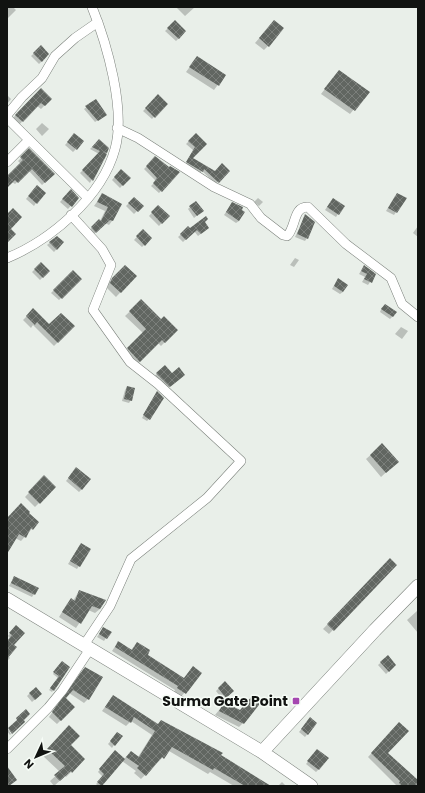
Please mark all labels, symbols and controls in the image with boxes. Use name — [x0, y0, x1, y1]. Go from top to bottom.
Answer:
place label: Surma Gate Point — [162, 691, 288, 711]
marker: Surma Gate Point — [291, 696, 301, 706]
north arrow — [16, 737, 56, 777]
text: N — [20, 755, 37, 772]

